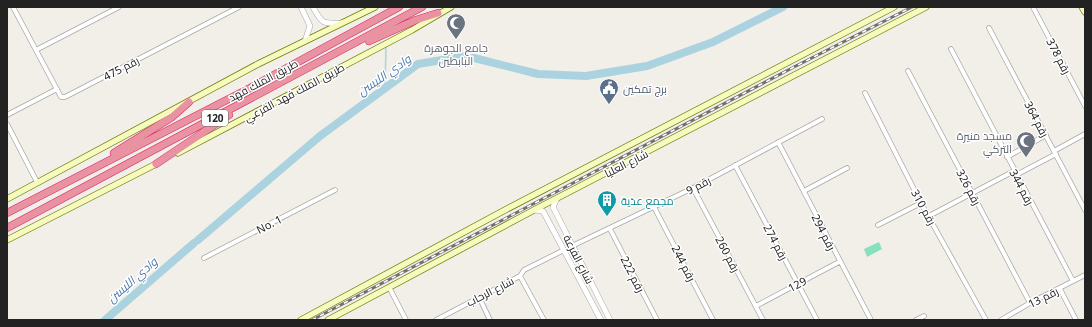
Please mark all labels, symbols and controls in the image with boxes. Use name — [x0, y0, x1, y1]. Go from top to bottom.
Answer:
mosque icon: جامع الجوهرة البابطين — [445, 12, 467, 40]
street label: رقم 378 — [1042, 35, 1075, 77]
place label: جامع الجوهرة البابطين — [424, 40, 488, 68]
water label: وادي الليسن — [354, 50, 416, 101]
street label: رقم 475 — [100, 52, 142, 85]
street label: طريق الملك فهد — [226, 55, 300, 105]
street label: طريق الملك فهد الفرعي — [241, 59, 348, 127]
public building icon: برج تمكين — [598, 77, 620, 105]
place label: برج تمكين — [623, 81, 667, 97]
street label: رقم 364 — [1020, 98, 1053, 140]
road number: 120 — [202, 110, 228, 126]
place label: مسجد منيرة التركي — [957, 128, 1012, 158]
mosque icon: مسجد منيرة التركي — [1015, 130, 1037, 158]
street label: شارع العليا — [602, 146, 651, 181]
street label: رقم 326 — [952, 166, 985, 208]
street label: رقم 344 — [1005, 166, 1038, 208]
street label: رقم 9 — [683, 172, 714, 199]
street label: رقم 310 — [907, 186, 940, 228]
building icon: مجمع عذية — [596, 189, 618, 217]
place label: مجمع عذية — [621, 193, 674, 209]
street label: No. 1 — [254, 211, 284, 237]
street label: رقم 294 — [808, 211, 839, 253]
street label: رقم 274 — [759, 221, 792, 263]
street label: شارع الفرعة — [559, 232, 598, 287]
street label: رقم 260 — [711, 233, 744, 275]
street label: رقم 244 — [668, 242, 699, 284]
water label: وادي الليسن — [103, 252, 163, 308]
street label: رقم 222 — [617, 253, 648, 295]
street label: شارع الرحاب — [464, 273, 517, 310]
street label: 129 — [785, 273, 809, 295]
street label: رقم 13 — [1025, 283, 1061, 312]

